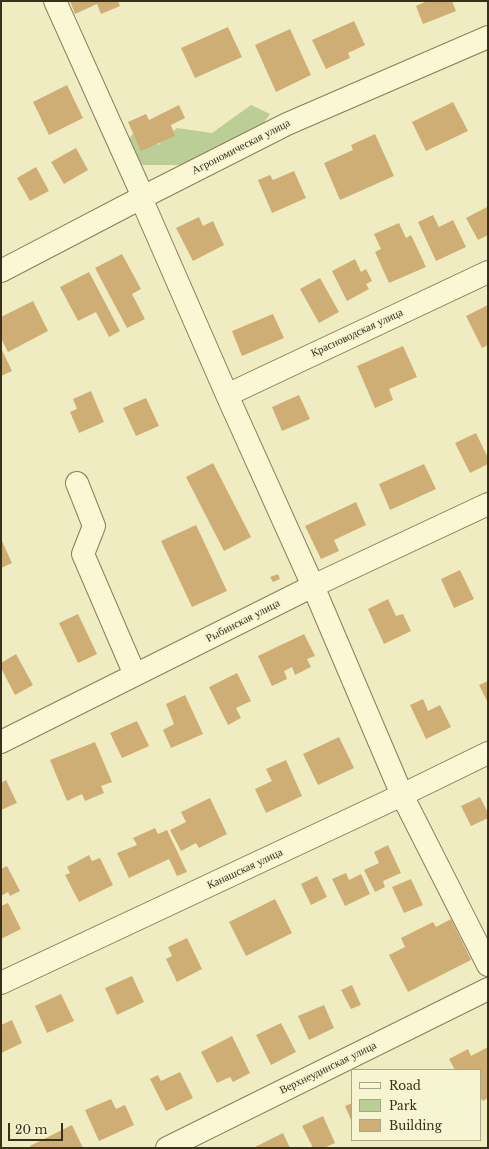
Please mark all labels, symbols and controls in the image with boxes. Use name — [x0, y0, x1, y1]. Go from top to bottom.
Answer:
street label: Агрономическая улица — [190, 116, 292, 178]
street label: Красноводская улица — [309, 306, 405, 360]
street label: Рыбинская улица — [204, 597, 282, 645]
street label: Канашская улица — [205, 846, 285, 892]
street label: Верхнеудинская улица — [277, 1039, 379, 1097]
legend — [351, 1069, 481, 1141]
text: Road — [389, 1078, 421, 1093]
text: Park — [389, 1098, 417, 1113]
scale bar — [10, 1115, 65, 1141]
text: Building — [389, 1118, 442, 1133]
text: 20 m — [15, 1122, 47, 1137]

